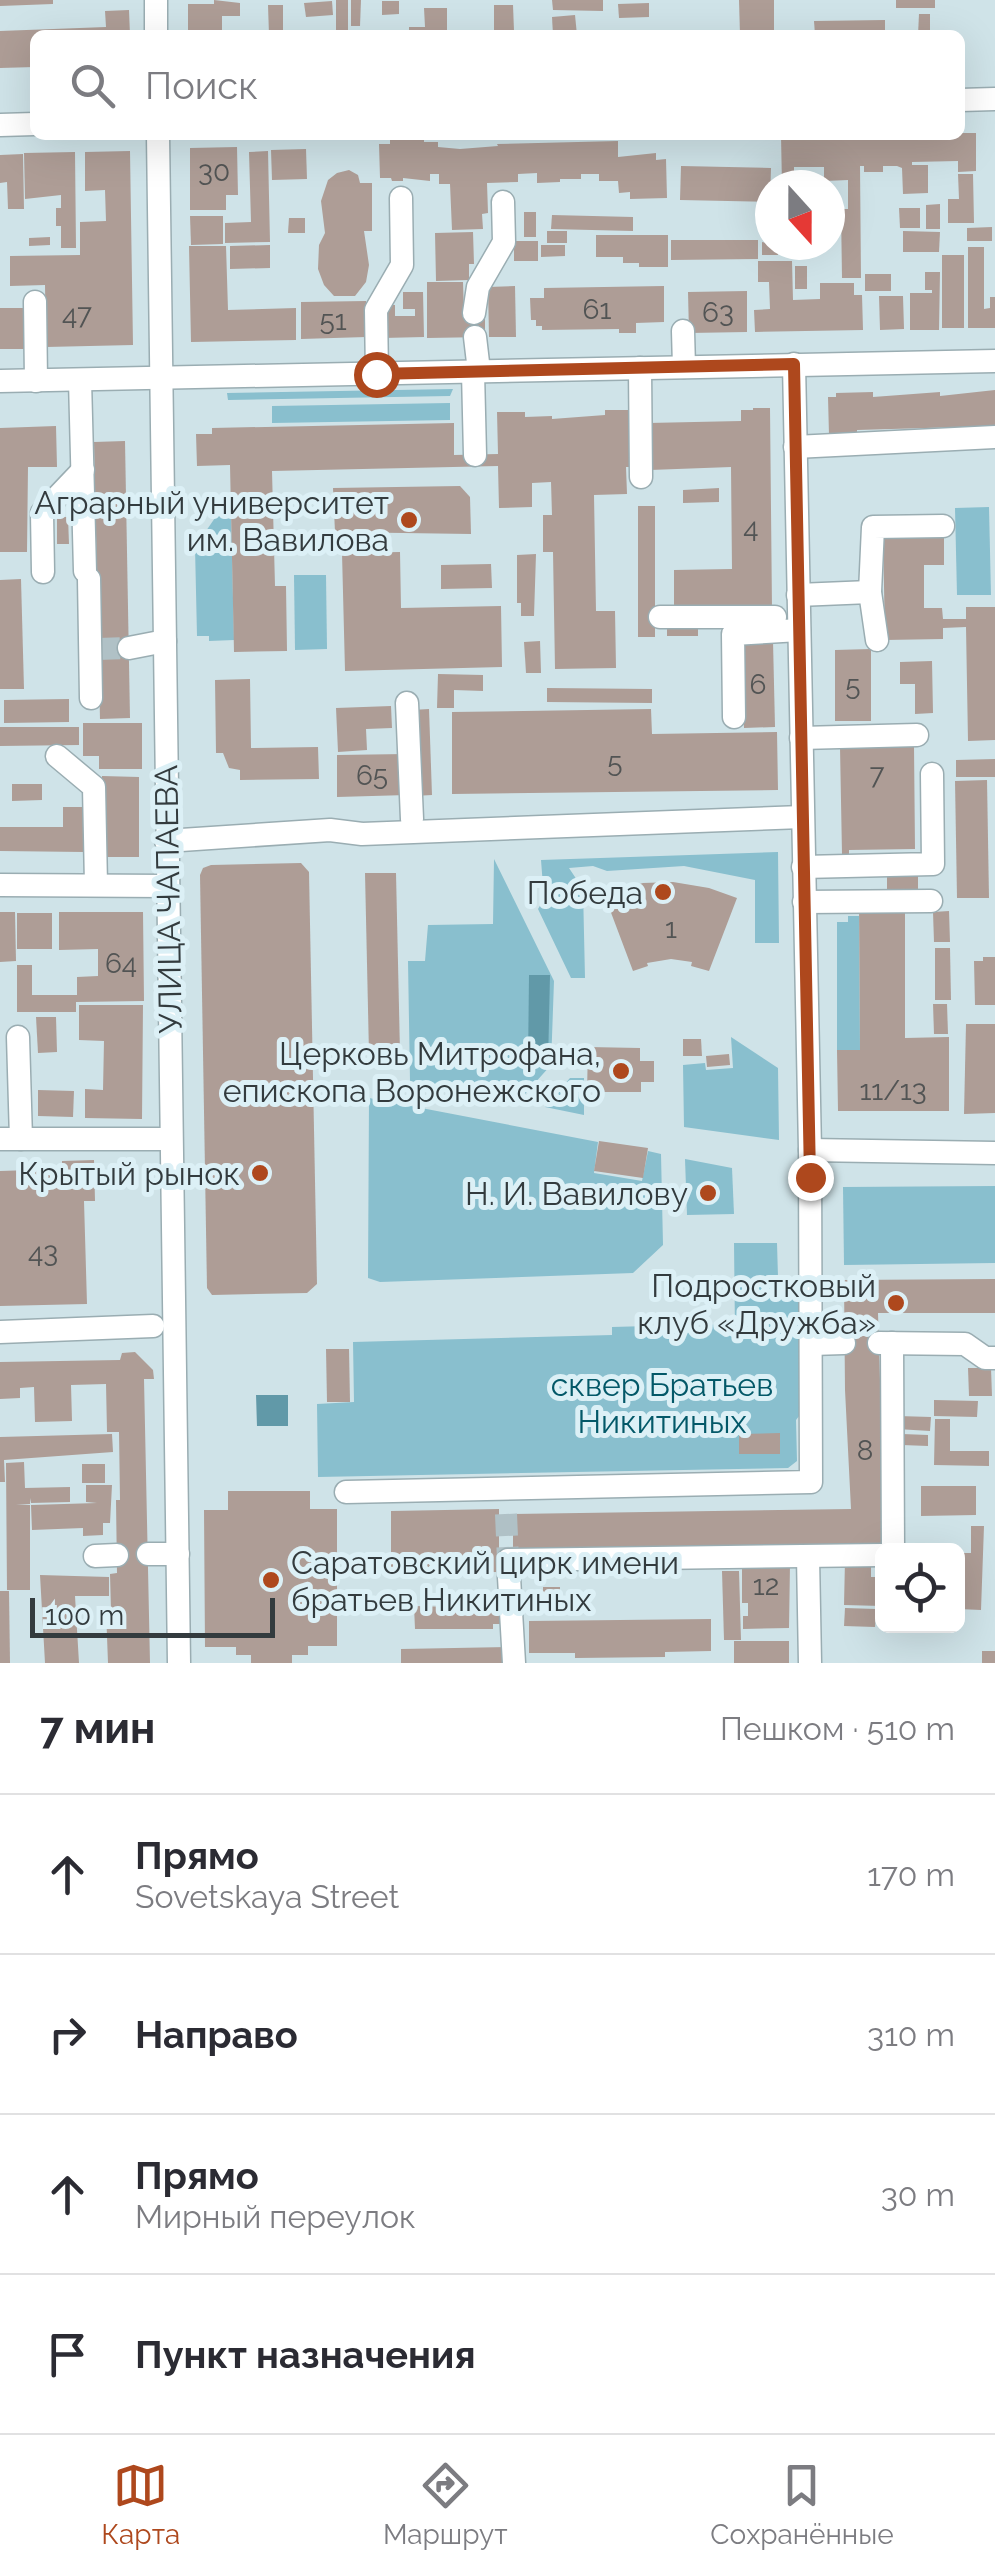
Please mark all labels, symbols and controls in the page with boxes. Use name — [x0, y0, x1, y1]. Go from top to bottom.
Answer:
search box — [30, 30, 965, 140]
icon: search — [65, 58, 120, 113]
text: Поиск — [145, 63, 258, 108]
house number: 30 — [198, 155, 230, 188]
north arrow — [755, 170, 845, 260]
house number: 61 — [583, 293, 611, 326]
house number: 63 — [702, 296, 734, 329]
house number: 47 — [62, 298, 92, 331]
house number: 51 — [319, 304, 347, 337]
route start — [354, 352, 400, 398]
place label: Аграрный университет им. Вавилова — [34, 484, 389, 558]
marker: Аграрный университет им. Вавилова — [398, 509, 420, 531]
house number: 4 — [743, 511, 759, 544]
house number: 6 — [750, 668, 766, 701]
house number: 5 — [845, 669, 861, 702]
house number: 5 — [607, 746, 623, 779]
house number: 7 — [870, 758, 885, 791]
house number: 65 — [356, 759, 388, 792]
street label: УЛИЦА ЧАПАЕВА — [147, 764, 189, 1033]
place label: Победа — [527, 874, 643, 911]
marker: Победа — [652, 881, 674, 903]
house number: 1 — [665, 912, 677, 945]
house number: 64 — [105, 947, 137, 980]
place label: Церковь Митрофана, епископа Воронежского — [223, 1035, 601, 1109]
marker: Церковь Митрофана, епископа Воронежского — [610, 1060, 632, 1082]
house number: 11/13 — [859, 1074, 927, 1107]
place label: Крытый рынок — [18, 1155, 240, 1192]
route end — [788, 1155, 834, 1201]
marker: Крытый рынок — [249, 1162, 271, 1184]
place label: Н. И. Вавилову — [465, 1175, 688, 1212]
marker: Н. И. Вавилову — [697, 1182, 719, 1204]
house number: 43 — [28, 1236, 58, 1269]
place label: Подростковый клуб «Дружба» — [637, 1267, 876, 1341]
marker: Подростковый клуб «Дружба» — [885, 1292, 907, 1314]
park label: сквер Братьев Никитиных — [551, 1366, 773, 1440]
house number: 8 — [857, 1434, 873, 1467]
map controls — [875, 1543, 965, 1633]
button: locate — [875, 1543, 965, 1633]
place label: Саратовский цирк имени братьев Никитиных — [291, 1544, 679, 1618]
marker: Саратовский цирк имени братьев Никитиных — [260, 1569, 282, 1591]
house number: 12 — [753, 1569, 779, 1602]
scale bar — [30, 1593, 275, 1638]
text: 100 m — [45, 1599, 124, 1632]
text: 7 мин — [40, 1704, 155, 1753]
text: Пешком · 510 m — [720, 1710, 955, 1747]
text: Прямо — [135, 1833, 259, 1878]
icon: ahead — [40, 1847, 95, 1902]
text: 170 m — [867, 1856, 955, 1893]
text: Sovetskaya Street — [135, 1878, 399, 1915]
icon: right — [40, 2007, 95, 2062]
text: Направо — [135, 2012, 298, 2057]
text: 310 m — [867, 2016, 955, 2053]
text: Прямо — [135, 2153, 259, 2198]
icon: ahead — [40, 2167, 95, 2222]
text: 30 m — [881, 2176, 955, 2213]
text: Мирный переулок — [135, 2198, 416, 2235]
icon: arrive — [40, 2327, 95, 2382]
text: Пункт назначения — [135, 2332, 476, 2377]
tab: Карта — [101, 2458, 180, 2551]
tab: Маршрут — [383, 2458, 508, 2551]
tab: Сохранённые — [710, 2458, 894, 2551]

